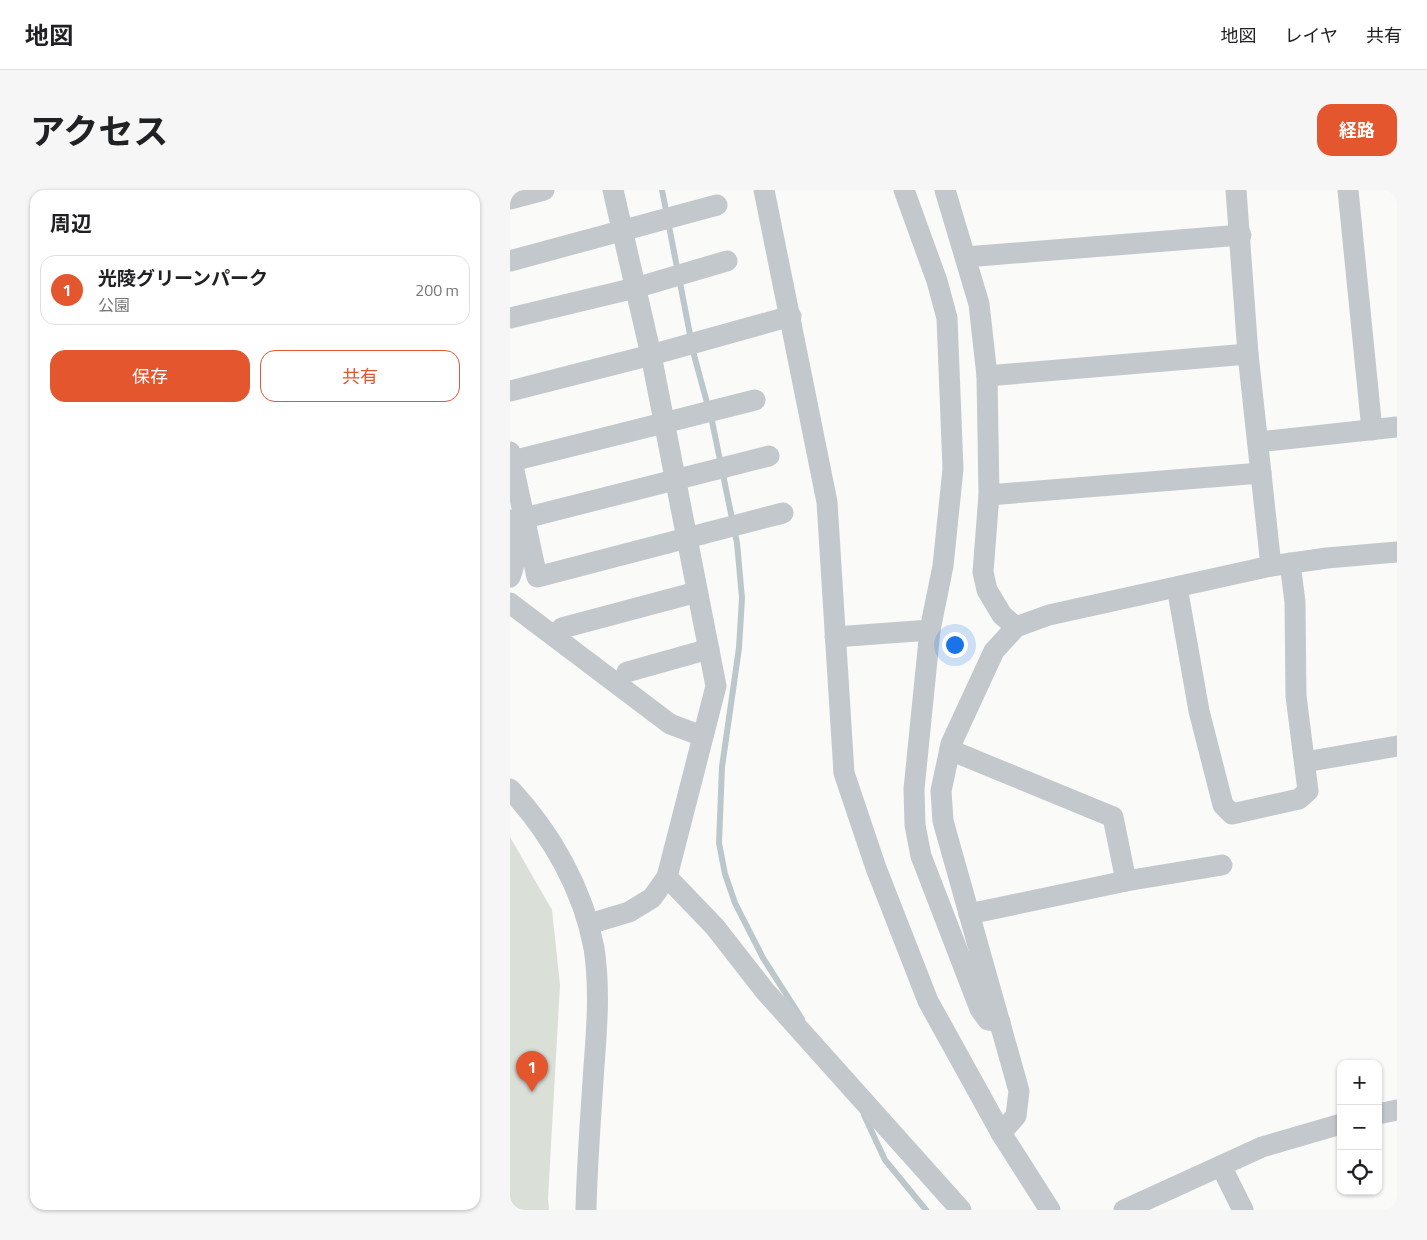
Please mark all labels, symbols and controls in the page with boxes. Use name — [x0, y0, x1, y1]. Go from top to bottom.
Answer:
text: 地図 — [25, 17, 73, 53]
text: 地図 — [1221, 22, 1257, 49]
text: レイヤ — [1285, 22, 1338, 49]
text: 共有 — [1366, 22, 1402, 49]
text: アクセス — [30, 104, 168, 158]
button: 経路 — [1317, 104, 1397, 156]
text: 周辺 — [50, 207, 92, 239]
text: 光陵グリーンパーク — [98, 263, 268, 292]
text: 1 — [63, 278, 71, 302]
text: 200 m — [415, 278, 459, 302]
text: 公園 — [98, 293, 130, 317]
button: 保存 — [50, 350, 250, 402]
button: 共有 — [260, 350, 460, 402]
your location — [942, 632, 968, 658]
pin: 1 — [516, 1051, 548, 1092]
map controls — [1337, 1060, 1382, 1195]
button: + — [1337, 1060, 1382, 1105]
button: − — [1337, 1105, 1382, 1150]
button: locate — [1337, 1150, 1382, 1195]

